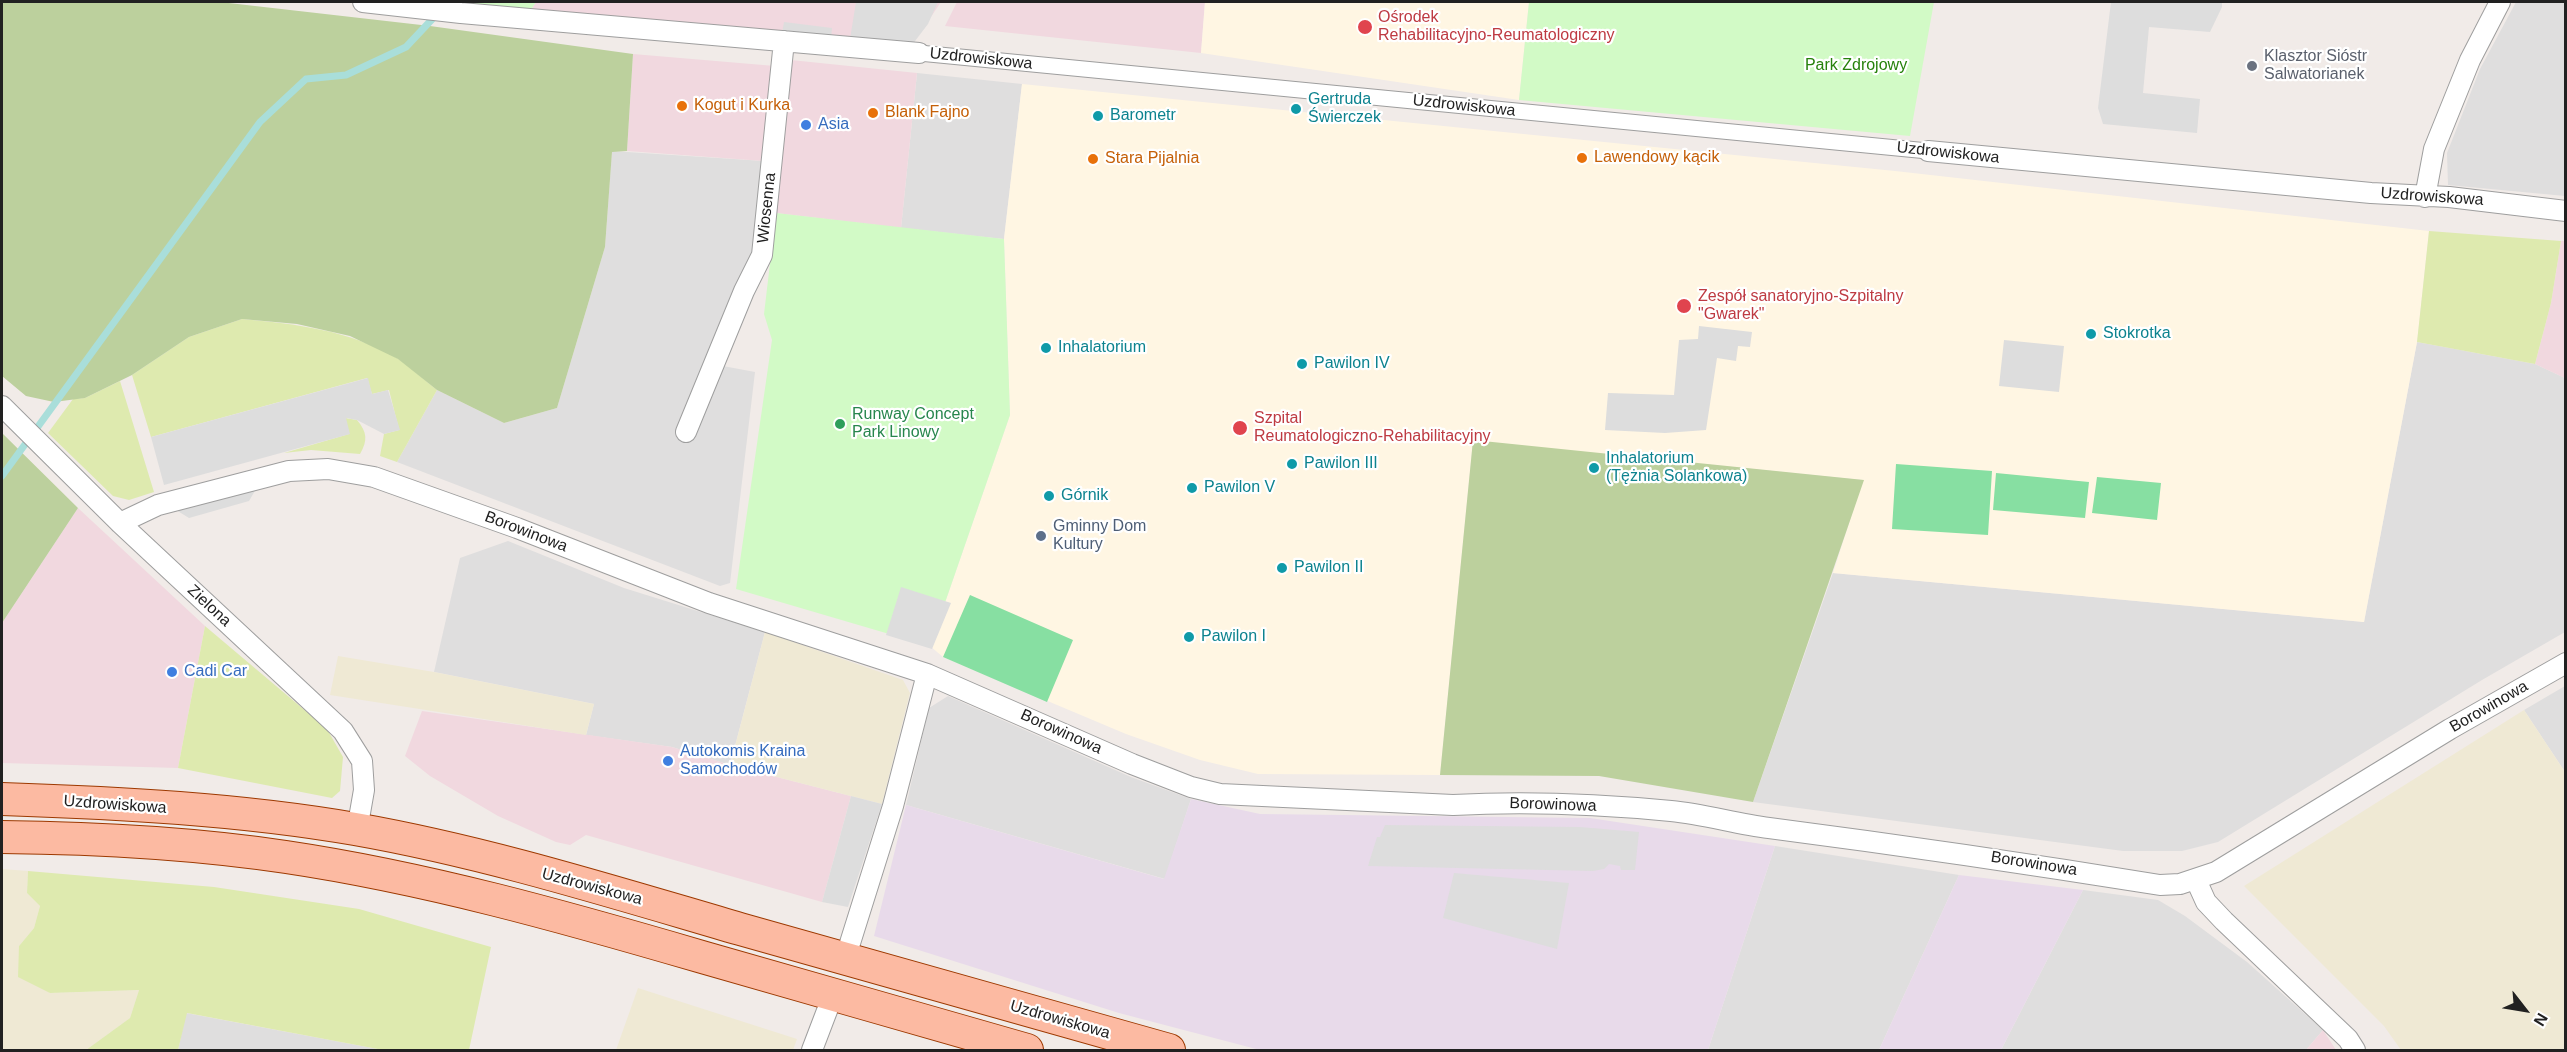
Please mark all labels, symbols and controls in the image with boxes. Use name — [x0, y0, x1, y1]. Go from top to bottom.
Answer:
place label: Ośrodek Rehabilitacyjno-Reumatologiczny — [1378, 8, 1615, 46]
marker: Ośrodek Rehabilitacyjno-Reumatologiczny — [1356, 18, 1374, 36]
street label: Uzdrowiskowa — [929, 44, 1033, 74]
place label: Klasztor Sióstr Salwatorianek — [2264, 47, 2367, 85]
park label: Park Zdrojowy — [1805, 56, 1907, 76]
marker: Klasztor Sióstr Salwatorianek — [2245, 59, 2259, 73]
place label: Gertruda Świerczek — [1308, 90, 1381, 128]
street label: Uzdrowiskowa — [1412, 91, 1516, 121]
place label: Kogut i Kurka — [694, 96, 790, 116]
marker: Kogut i Kurka — [675, 99, 689, 113]
marker: Gertruda Świerczek — [1289, 102, 1303, 116]
place label: Blank Fajno — [885, 103, 969, 123]
marker: Blank Fajno — [866, 106, 880, 120]
place label: Barometr — [1110, 106, 1176, 126]
marker: Barometr — [1091, 109, 1105, 123]
place label: Asia — [818, 115, 849, 135]
marker: Asia — [799, 118, 813, 132]
street label: Uzdrowiskowa — [1896, 138, 2000, 168]
place label: Lawendowy kącik — [1594, 148, 1719, 168]
place label: Stara Pijalnia — [1105, 149, 1199, 169]
marker: Lawendowy kącik — [1575, 151, 1589, 165]
marker: Stara Pijalnia — [1086, 152, 1100, 166]
street label: Wiosenna — [754, 172, 780, 244]
street label: Uzdrowiskowa — [2380, 184, 2484, 210]
place label: Zespół sanatoryjno-Szpitalny "Gwarek" — [1698, 287, 1903, 325]
marker: Zespół sanatoryjno-Szpitalny "Gwarek" — [1675, 297, 1693, 315]
place label: Stokrotka — [2103, 324, 2171, 344]
marker: Stokrotka — [2084, 327, 2098, 341]
place label: Inhalatorium — [1058, 338, 1146, 358]
marker: Inhalatorium — [1039, 341, 1053, 355]
place label: Pawilon IV — [1314, 354, 1390, 374]
marker: Pawilon IV — [1295, 357, 1309, 371]
place label: Runway Concept Park Linowy — [852, 405, 974, 443]
place label: Szpital Reumatologiczno-Rehabilitacyjny — [1254, 409, 1491, 447]
marker: Runway Concept Park Linowy — [833, 417, 847, 431]
marker: Szpital Reumatologiczno-Rehabilitacyjny — [1231, 419, 1249, 437]
place label: Inhalatorium (Tężnia Solankowa) — [1606, 449, 1747, 487]
place label: Pawilon III — [1304, 454, 1378, 474]
marker: Pawilon III — [1285, 457, 1299, 471]
marker: Inhalatorium (Tężnia Solankowa) — [1587, 461, 1601, 475]
place label: Pawilon V — [1204, 478, 1275, 498]
marker: Pawilon V — [1185, 481, 1199, 495]
place label: Górnik — [1061, 486, 1108, 506]
marker: Górnik — [1042, 489, 1056, 503]
street label: Borowinowa — [482, 507, 570, 557]
place label: Gminny Dom Kultury — [1053, 517, 1146, 555]
marker: Gminny Dom Kultury — [1034, 529, 1048, 543]
place label: Pawilon II — [1294, 558, 1363, 578]
marker: Pawilon II — [1275, 561, 1289, 575]
street label: Zielona — [183, 581, 235, 631]
place label: Pawilon I — [1201, 627, 1266, 647]
marker: Pawilon I — [1182, 630, 1196, 644]
place label: Cadi Car — [184, 662, 247, 682]
marker: Cadi Car — [165, 665, 179, 679]
street label: Borowinowa — [2446, 677, 2532, 737]
street label: Borowinowa — [1017, 706, 1105, 758]
place label: Autokomis Kraina Samochodów — [680, 742, 805, 780]
marker: Autokomis Kraina Samochodów — [661, 754, 675, 768]
street label: Uzdrowiskowa — [63, 792, 167, 818]
street label: Borowinowa — [1509, 794, 1597, 816]
street label: Borowinowa — [1989, 848, 2079, 880]
street label: Uzdrowiskowa — [540, 864, 644, 910]
north arrow — [2495, 980, 2555, 1040]
street label: Uzdrowiskowa — [1008, 997, 1112, 1043]
text: N — [2531, 1010, 2551, 1029]

